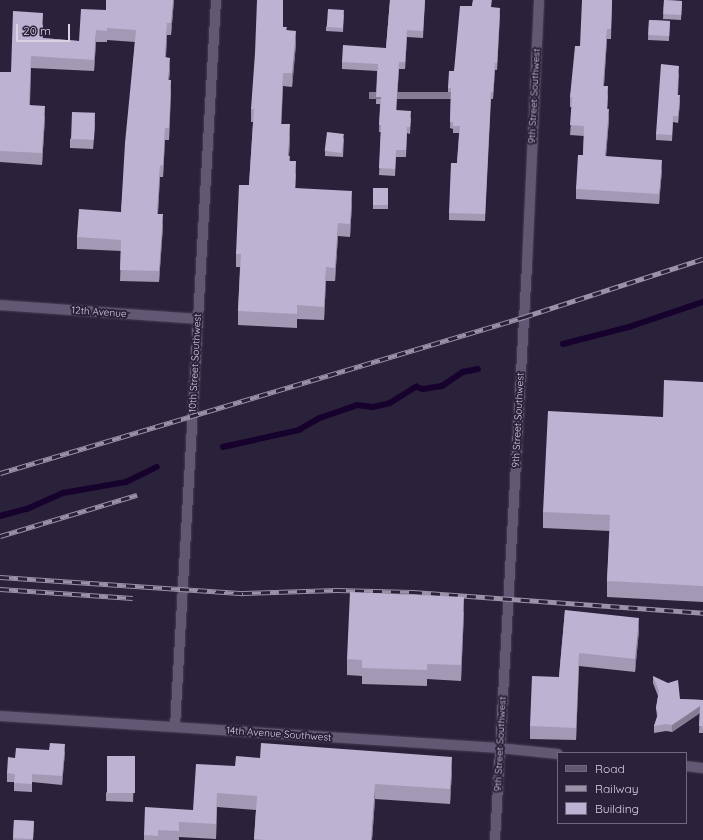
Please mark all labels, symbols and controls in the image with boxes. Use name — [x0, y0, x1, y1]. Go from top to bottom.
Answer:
scale bar — [18, 16, 72, 42]
text: 20 m — [23, 23, 51, 38]
street label: 9th Street Southwest — [526, 48, 542, 144]
street label: 12th Avenue — [71, 304, 127, 320]
street label: 10th Street Southwest — [186, 313, 204, 413]
street label: 9th Street Southwest — [510, 372, 526, 468]
street label: 9th Street Southwest — [492, 696, 508, 792]
street label: 14th Avenue Southwest — [226, 724, 332, 744]
legend — [557, 752, 687, 824]
text: Road — [595, 761, 625, 776]
text: Railway — [595, 781, 639, 796]
text: Building — [595, 801, 639, 816]

